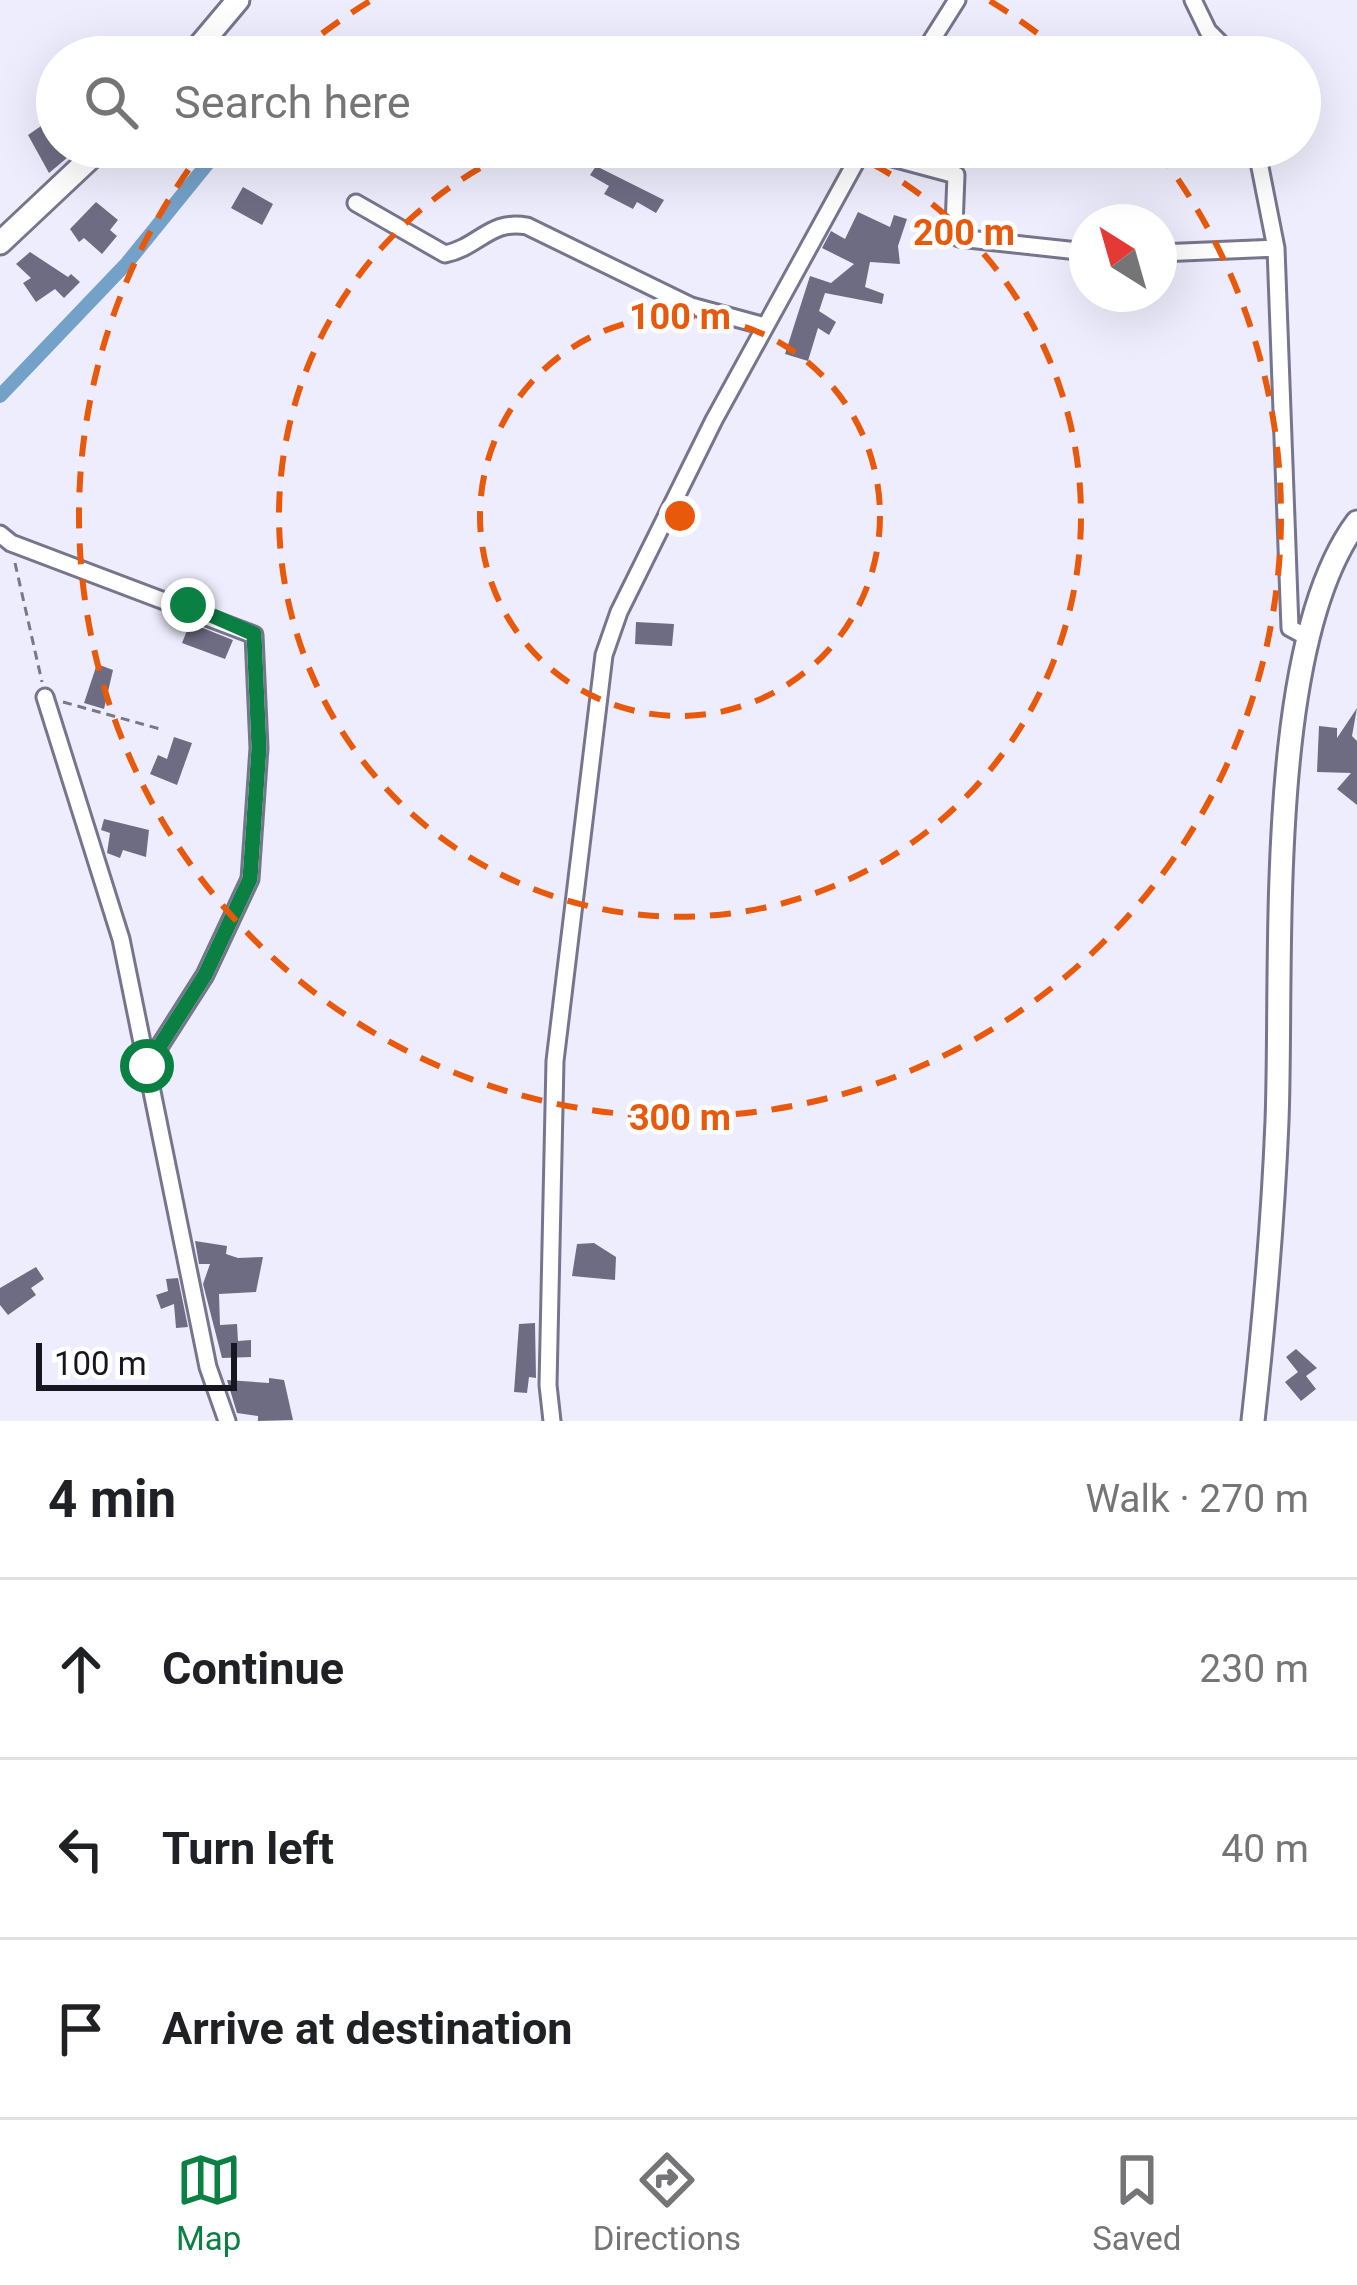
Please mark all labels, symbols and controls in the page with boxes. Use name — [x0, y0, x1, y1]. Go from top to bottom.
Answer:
search box — [36, 36, 1321, 168]
icon: search — [78, 69, 144, 135]
text: Search here — [174, 76, 411, 129]
north arrow — [1069, 204, 1177, 312]
text: 200 m — [913, 212, 1015, 254]
text: 100 m — [629, 296, 731, 338]
centre of rings — [659, 495, 701, 537]
route end — [161, 578, 215, 632]
route start — [120, 1039, 174, 1093]
text: 300 m — [629, 1097, 731, 1139]
scale bar — [36, 1337, 237, 1390]
text: 100 m — [54, 1344, 147, 1383]
text: 4 min — [48, 1470, 176, 1529]
text: Walk · 270 m — [1085, 1476, 1309, 1522]
icon: ahead — [48, 1636, 114, 1702]
text: Continue — [162, 1642, 344, 1695]
text: 230 m — [1199, 1646, 1309, 1692]
icon: left — [48, 1816, 114, 1882]
text: Turn left — [162, 1822, 334, 1875]
text: 40 m — [1221, 1826, 1309, 1872]
icon: arrive — [48, 1996, 114, 2062]
text: Arrive at destination — [162, 2002, 573, 2055]
tab: Map — [176, 2147, 242, 2258]
tab: Directions — [593, 2147, 741, 2258]
tab: Saved — [1092, 2147, 1181, 2258]

